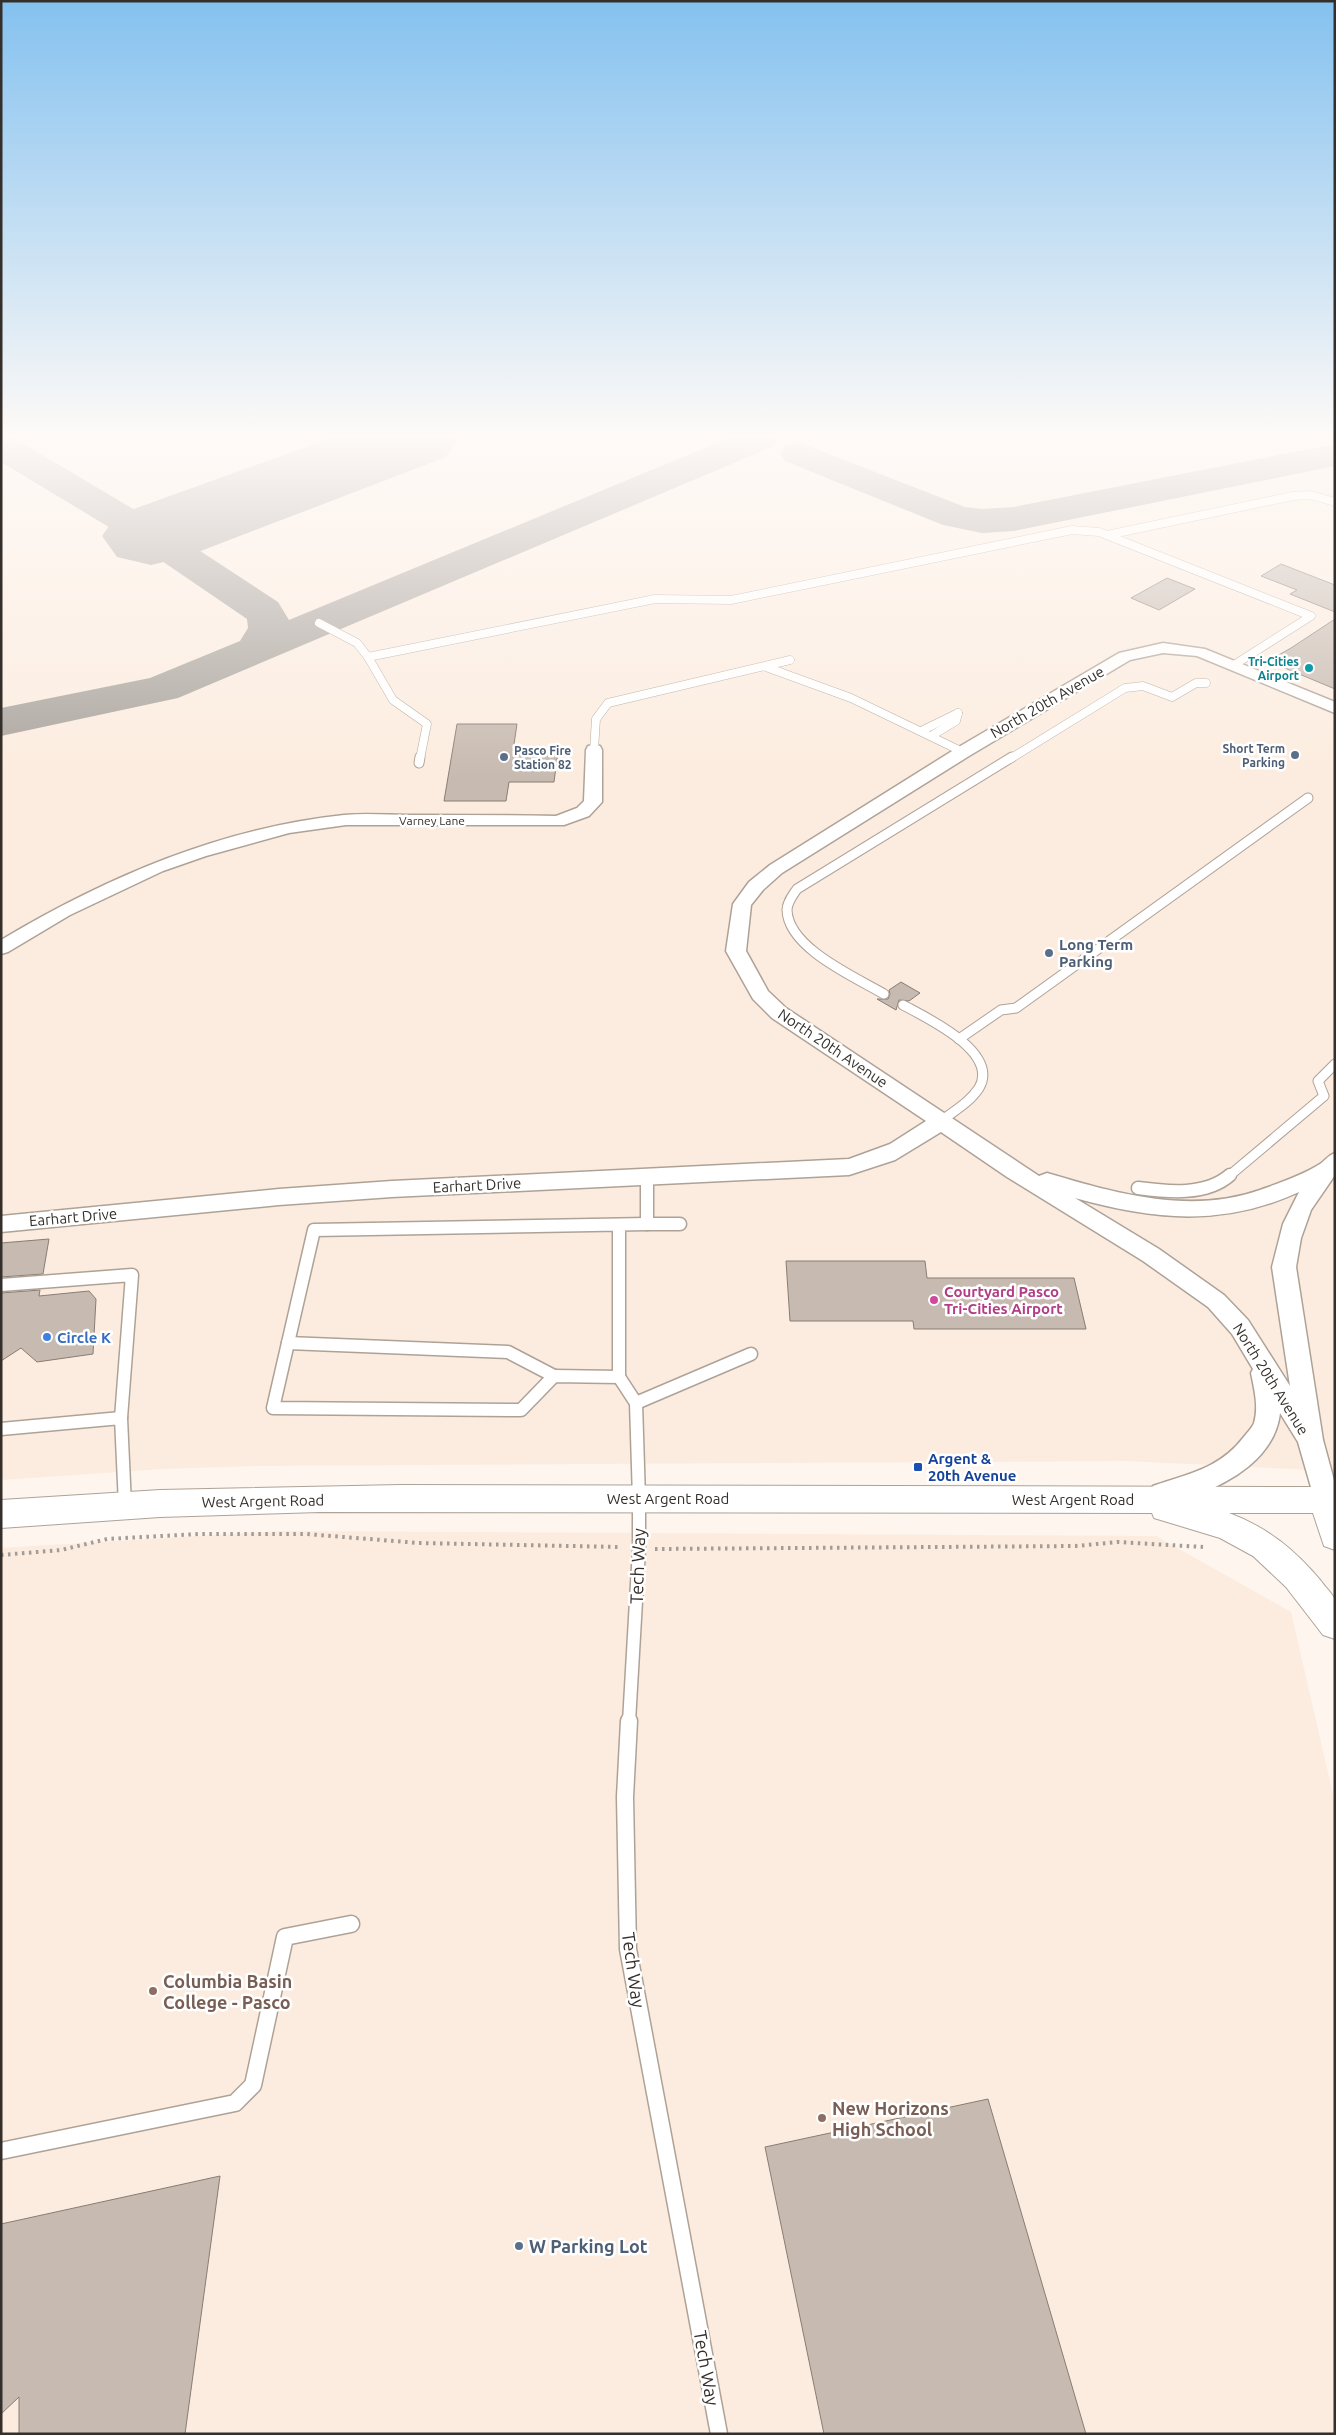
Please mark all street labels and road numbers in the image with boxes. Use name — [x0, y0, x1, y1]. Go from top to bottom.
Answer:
street label: North 20th Avenue — [987, 663, 1107, 741]
street label: Varney Lane — [399, 814, 465, 827]
street label: North 20th Avenue — [775, 1005, 891, 1091]
street label: Earhart Drive — [432, 1174, 522, 1196]
street label: Earhart Drive — [28, 1205, 118, 1229]
street label: North 20th Avenue — [1230, 1320, 1312, 1438]
street label: West Argent Road — [607, 1490, 729, 1507]
street label: West Argent Road — [202, 1491, 324, 1511]
street label: West Argent Road — [1012, 1491, 1134, 1508]
street label: Tech Way — [626, 1527, 648, 1604]
street label: Tech Way — [619, 1931, 649, 2009]
street label: Tech Way — [691, 2329, 724, 2407]

